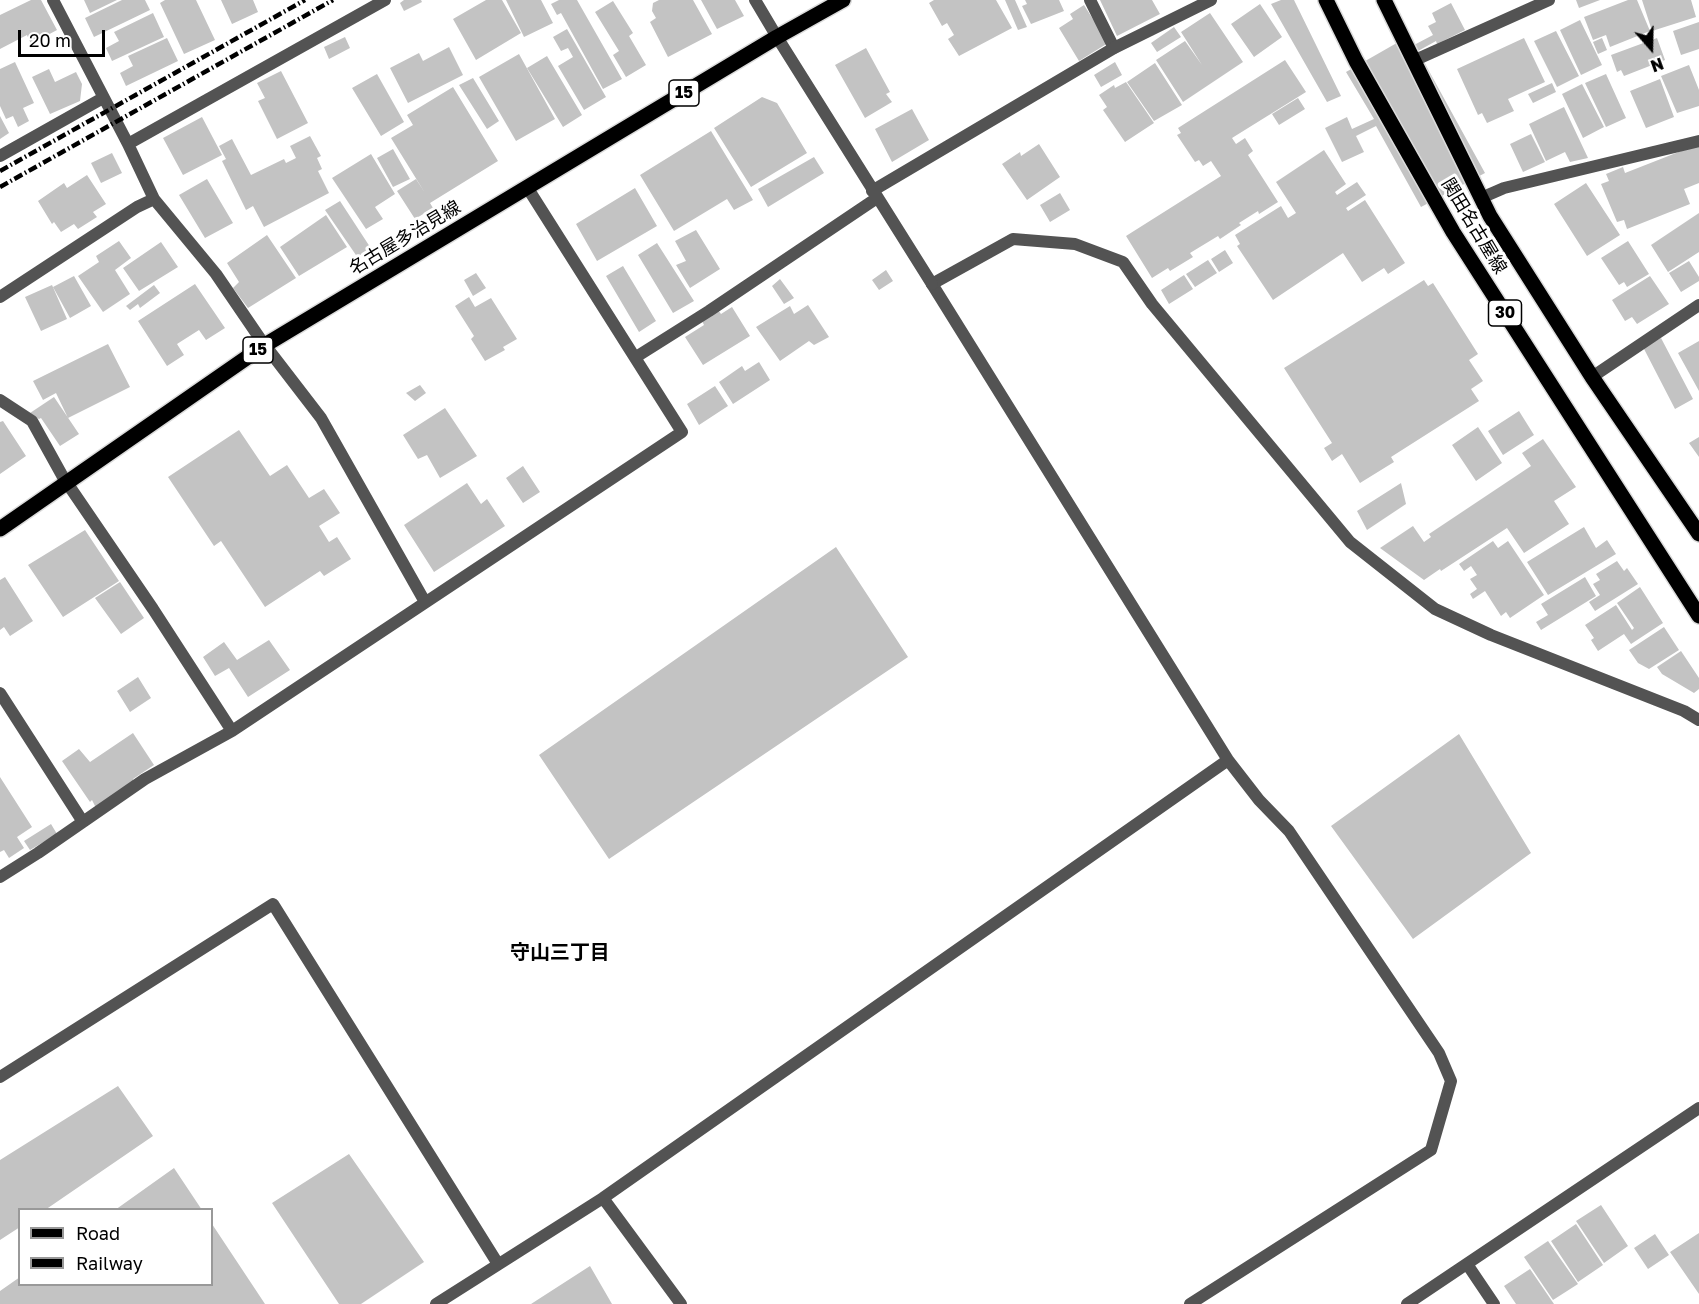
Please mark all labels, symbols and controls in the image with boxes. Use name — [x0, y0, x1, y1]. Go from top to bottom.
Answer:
scale bar — [21, 18, 108, 56]
north arrow — [1621, 18, 1681, 78]
text: 20 m — [29, 29, 71, 51]
text: N — [1648, 53, 1666, 76]
road number: 15 — [669, 80, 699, 106]
street label: 関田名古屋線 — [1437, 174, 1511, 278]
street label: 名古屋多治見線 — [345, 196, 465, 280]
road number: 30 — [1488, 300, 1522, 326]
road number: 15 — [243, 337, 273, 363]
district label: 守山三丁目 — [510, 941, 610, 965]
legend — [18, 1208, 213, 1286]
text: Road — [76, 1222, 120, 1244]
text: Railway — [76, 1252, 143, 1274]

